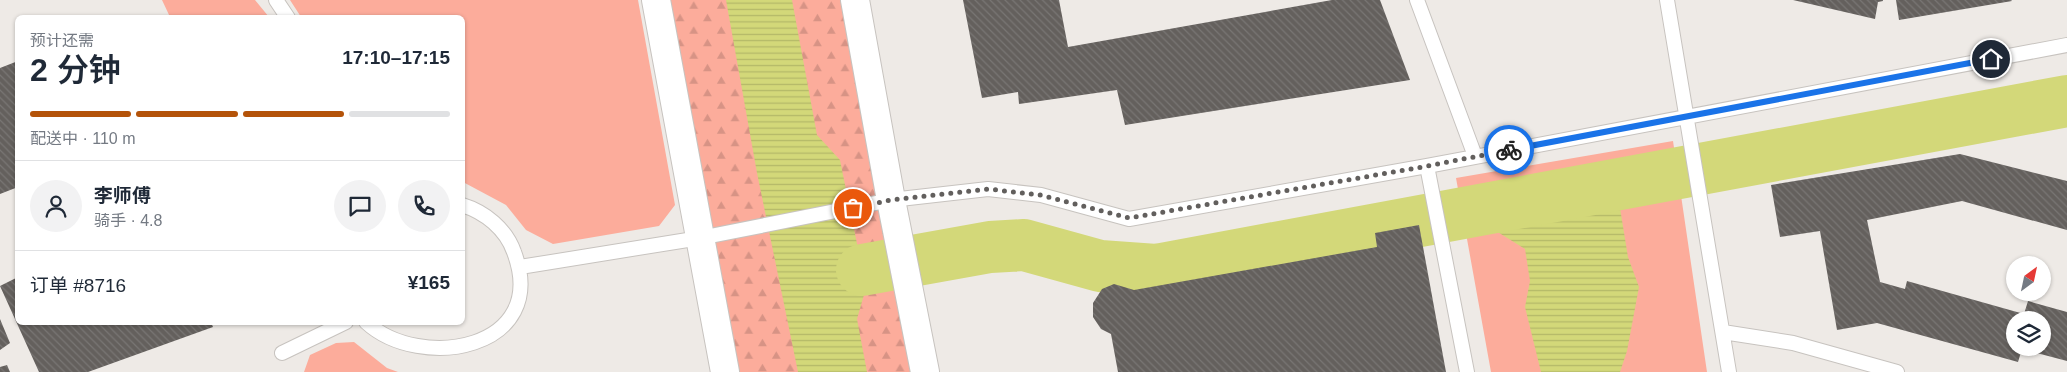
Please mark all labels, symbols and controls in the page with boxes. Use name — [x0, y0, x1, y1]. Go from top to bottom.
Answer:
text: 预计还需 — [30, 32, 94, 49]
pin — [1970, 38, 2012, 80]
icon: home — [1977, 45, 2005, 73]
text: 17:10–17:15 — [342, 47, 450, 68]
text: 2 分钟 — [30, 52, 121, 88]
courier — [1484, 125, 1534, 175]
text: 配送中 · 110 m — [30, 130, 136, 147]
icon: bike — [1495, 136, 1523, 164]
button: person — [30, 180, 82, 232]
button: chat — [334, 180, 386, 232]
button: phone — [398, 180, 450, 232]
text: 李师傅 — [94, 185, 151, 206]
pin — [832, 187, 874, 229]
icon: bag — [839, 194, 867, 222]
text: 骑手 · 4.8 — [94, 212, 162, 229]
north arrow — [2006, 256, 2051, 301]
map controls — [2006, 256, 2051, 356]
text: ¥165 — [408, 272, 450, 293]
text: 订单 #8716 — [30, 275, 126, 296]
button: layers — [2006, 311, 2051, 356]

